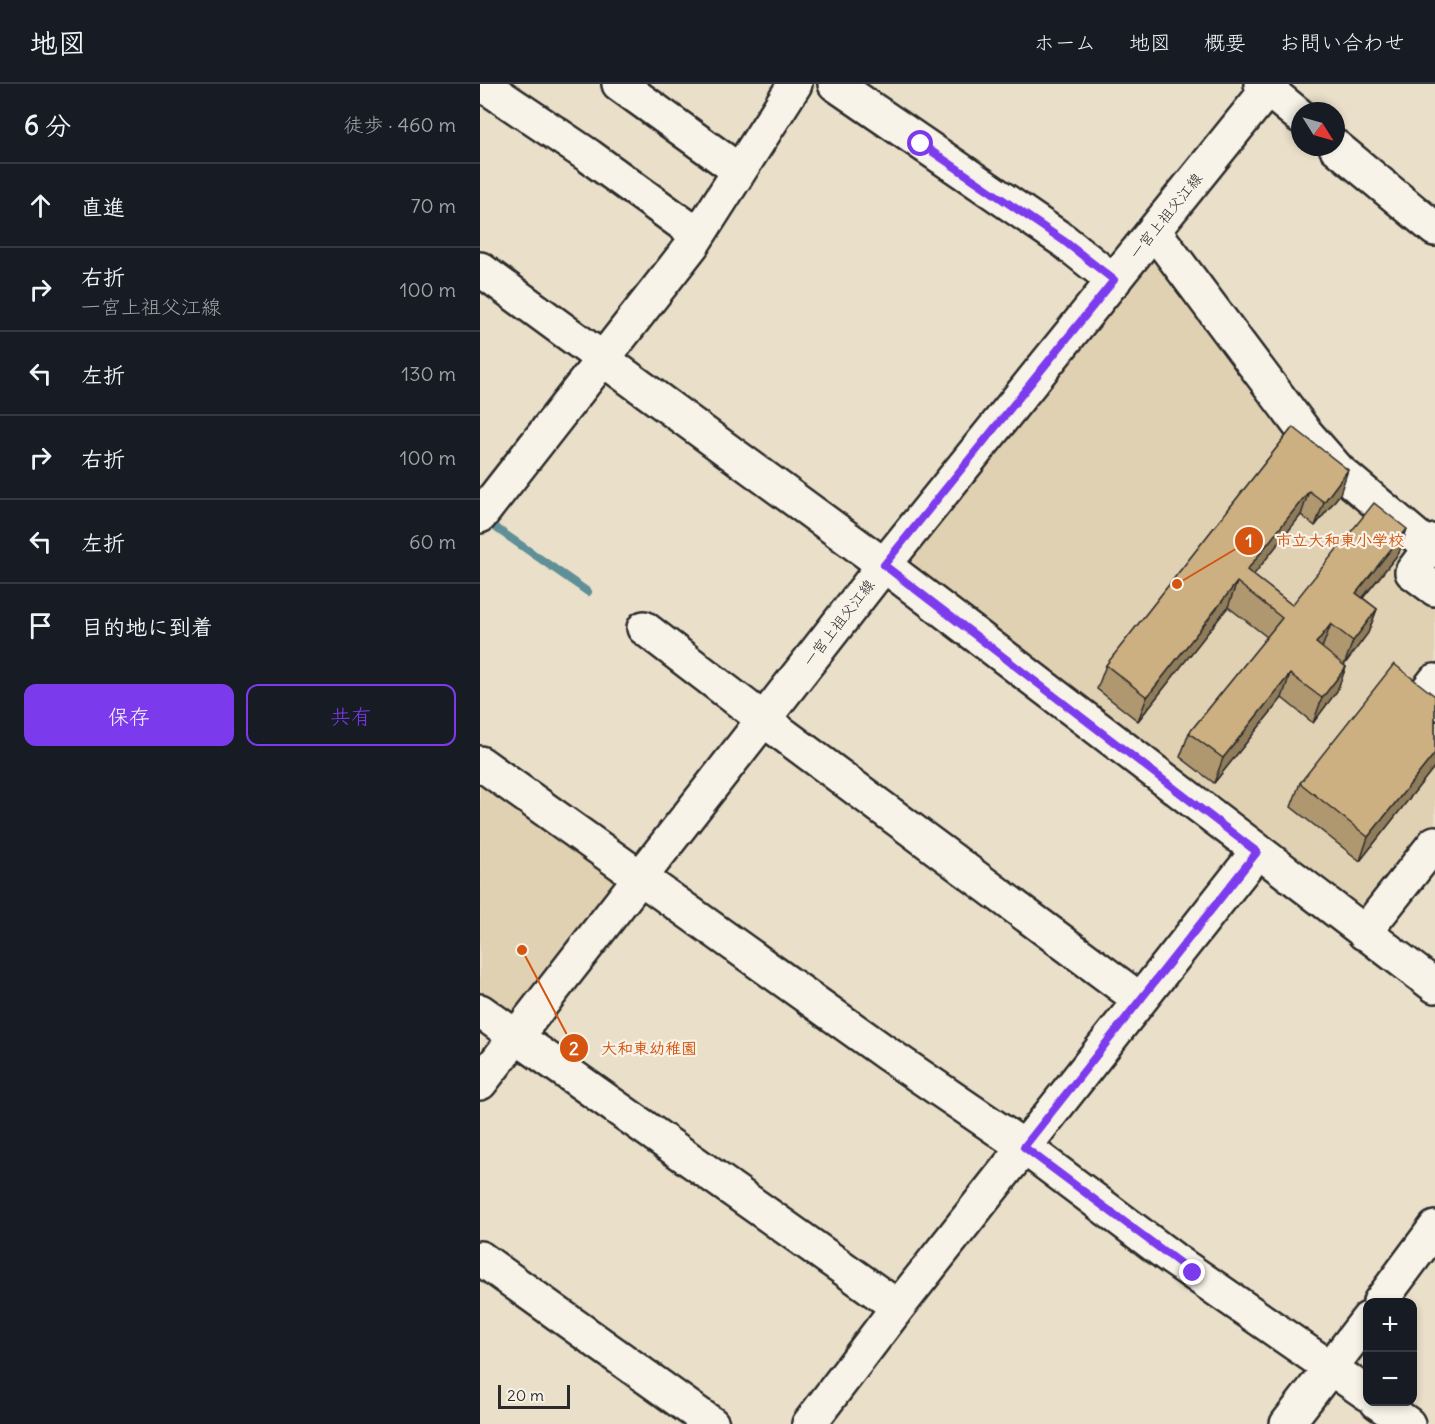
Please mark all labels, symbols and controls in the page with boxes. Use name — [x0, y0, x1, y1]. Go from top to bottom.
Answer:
text: 地図 — [30, 25, 86, 61]
text: ホーム — [1034, 29, 1096, 56]
text: 地図 — [1129, 29, 1171, 56]
text: 概要 — [1204, 29, 1246, 56]
text: お問い合わせ — [1279, 29, 1405, 56]
north arrow — [1291, 102, 1345, 156]
text: 6 分 — [24, 109, 71, 142]
text: 徒歩 · 460 m — [343, 112, 456, 137]
route start — [907, 130, 933, 156]
street label: 一宮上祖父江線 — [1125, 169, 1206, 262]
icon: ahead — [24, 189, 57, 222]
text: 直進 — [81, 193, 125, 221]
text: 70 m — [411, 193, 456, 218]
text: 右折 — [81, 263, 125, 291]
icon: right — [24, 273, 57, 306]
text: 100 m — [399, 277, 456, 302]
text: 一宮上祖父江線 — [81, 294, 221, 319]
icon: left — [24, 357, 57, 390]
text: 左折 — [81, 361, 125, 389]
text: 130 m — [401, 361, 456, 386]
icon: right — [24, 441, 57, 474]
text: 右折 — [81, 445, 125, 473]
text: 100 m — [399, 445, 456, 470]
callout: 市立大和東小学校 — [1234, 524, 1416, 558]
icon: left — [24, 525, 57, 558]
text: 左折 — [81, 529, 125, 557]
text: 60 m — [409, 529, 456, 554]
text: 1 — [1245, 529, 1253, 552]
text: 市立大和東小学校 — [1276, 530, 1404, 550]
street label: 一宮上祖父江線 — [799, 575, 878, 670]
icon: arrive — [24, 609, 57, 642]
text: 目的地に到着 — [81, 613, 213, 641]
button: 保存 — [24, 684, 234, 746]
button: 共有 — [246, 684, 456, 746]
callout: 大和東幼稚園 — [559, 1031, 709, 1065]
text: 2 — [569, 1037, 579, 1060]
text: 大和東幼稚園 — [601, 1038, 697, 1058]
route end — [1179, 1259, 1205, 1285]
map controls — [1363, 1298, 1417, 1406]
button: + — [1363, 1298, 1417, 1352]
button: − — [1363, 1352, 1417, 1406]
scale bar — [498, 1382, 570, 1410]
text: 20 m — [507, 1385, 544, 1405]

